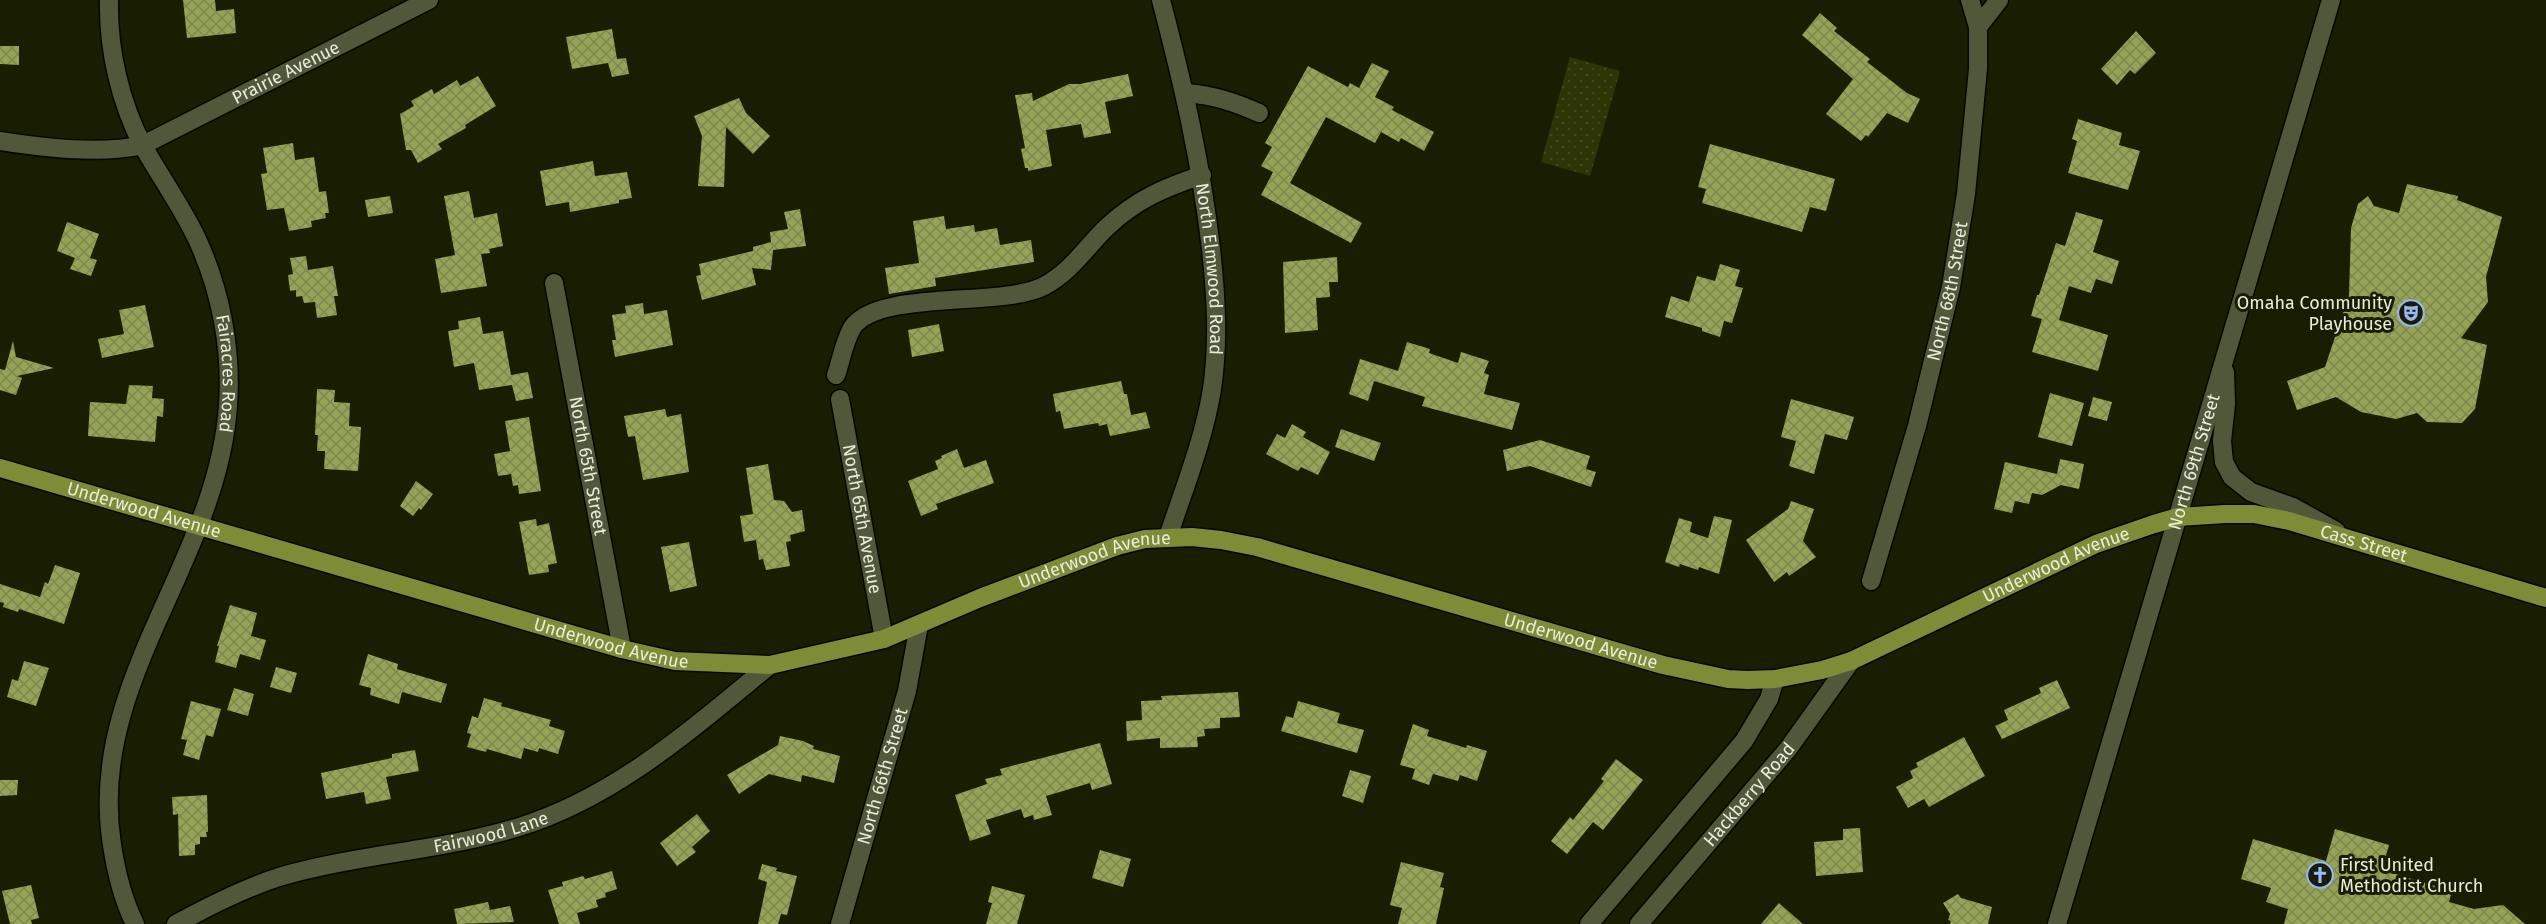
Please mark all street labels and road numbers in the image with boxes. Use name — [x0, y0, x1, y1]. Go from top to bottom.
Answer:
street label: Prairie Avenue — [228, 36, 343, 109]
street label: North Elmwood Road — [1191, 181, 1227, 356]
street label: North 68th Street — [1922, 219, 1972, 363]
street label: Fairacres Road — [211, 313, 240, 434]
street label: North 69th Street — [2163, 391, 2225, 533]
street label: North 65th Street — [564, 395, 612, 538]
street label: North 65th Avenue — [838, 442, 886, 596]
street label: Underwood Avenue — [64, 477, 224, 543]
street label: Cass Street — [2318, 520, 2410, 567]
street label: Underwood Avenue — [1979, 522, 2132, 608]
street label: Underwood Avenue — [1015, 527, 1171, 593]
street label: Underwood Avenue — [1501, 608, 1660, 674]
street label: Underwood Avenue — [531, 613, 689, 673]
street label: North 66th Street — [852, 704, 913, 847]
street label: Hackberry Road — [1699, 738, 1800, 851]
street label: Fairwood Lane — [432, 807, 552, 857]

